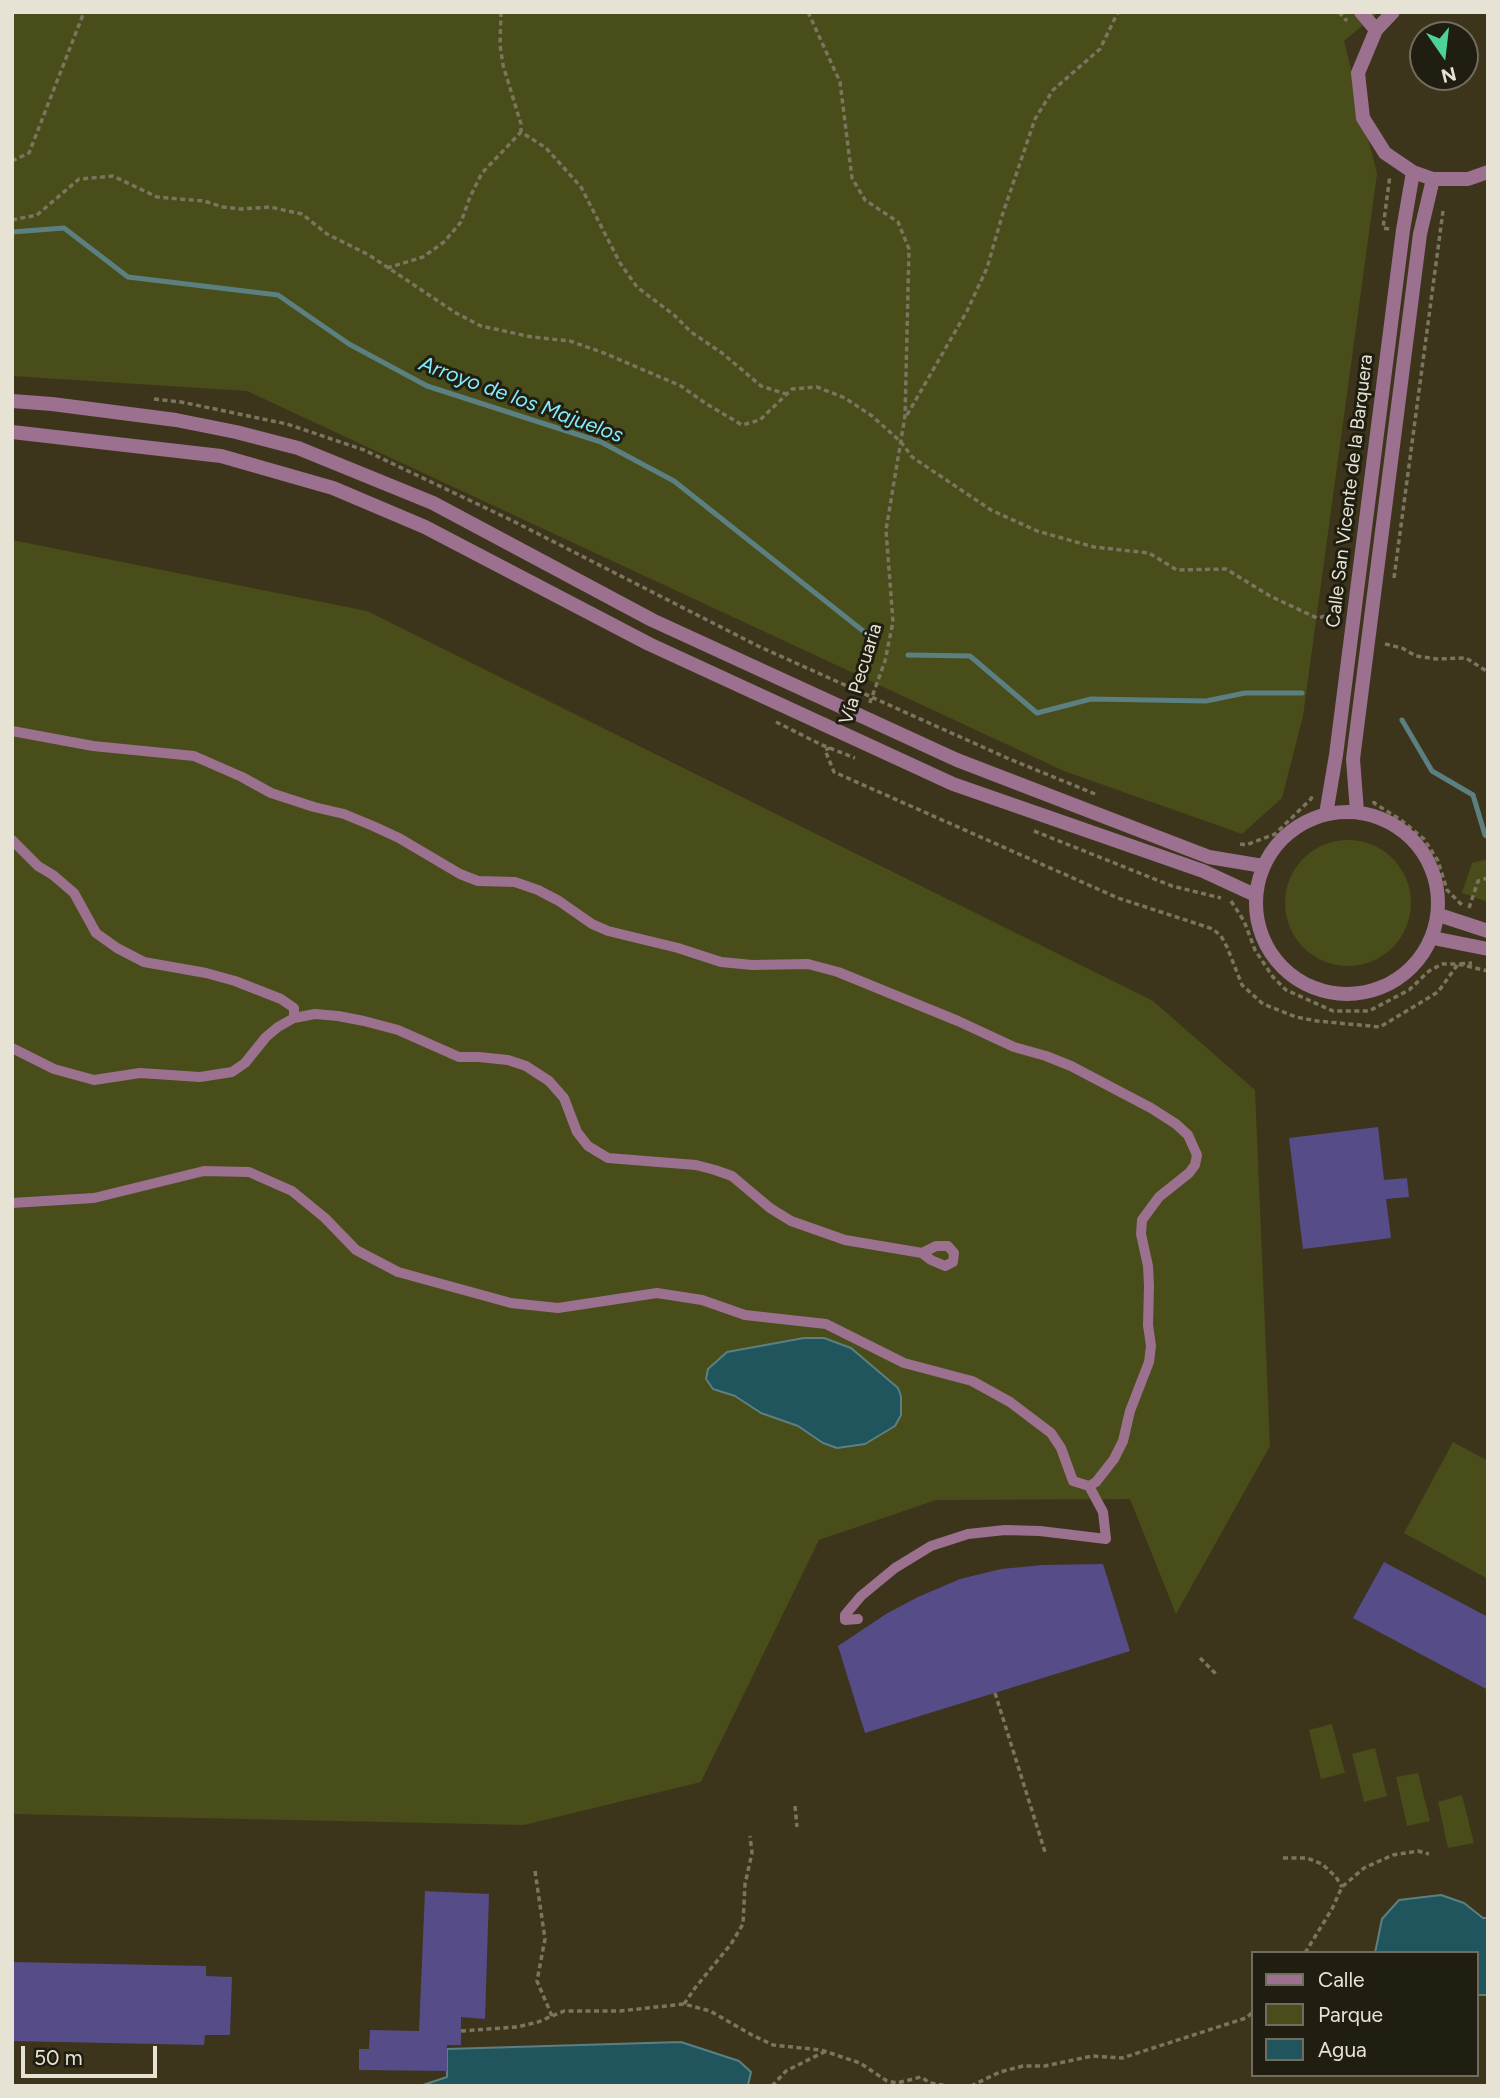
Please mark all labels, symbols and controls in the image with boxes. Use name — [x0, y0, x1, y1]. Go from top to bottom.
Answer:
north arrow — [1409, 21, 1479, 91]
text: N — [1439, 62, 1459, 88]
water label: Arroyo de los Majuelos — [416, 351, 626, 449]
street label: Calle San Vicente de la Barquera — [1322, 353, 1378, 629]
street label: Vía Pecuaria — [835, 621, 887, 727]
legend — [1252, 1951, 1479, 2077]
text: Calle — [1318, 1967, 1365, 1992]
text: Parque — [1318, 2002, 1383, 2027]
scale bar — [24, 2032, 161, 2076]
text: Agua — [1318, 2037, 1367, 2062]
text: 50 m — [34, 2045, 83, 2070]

